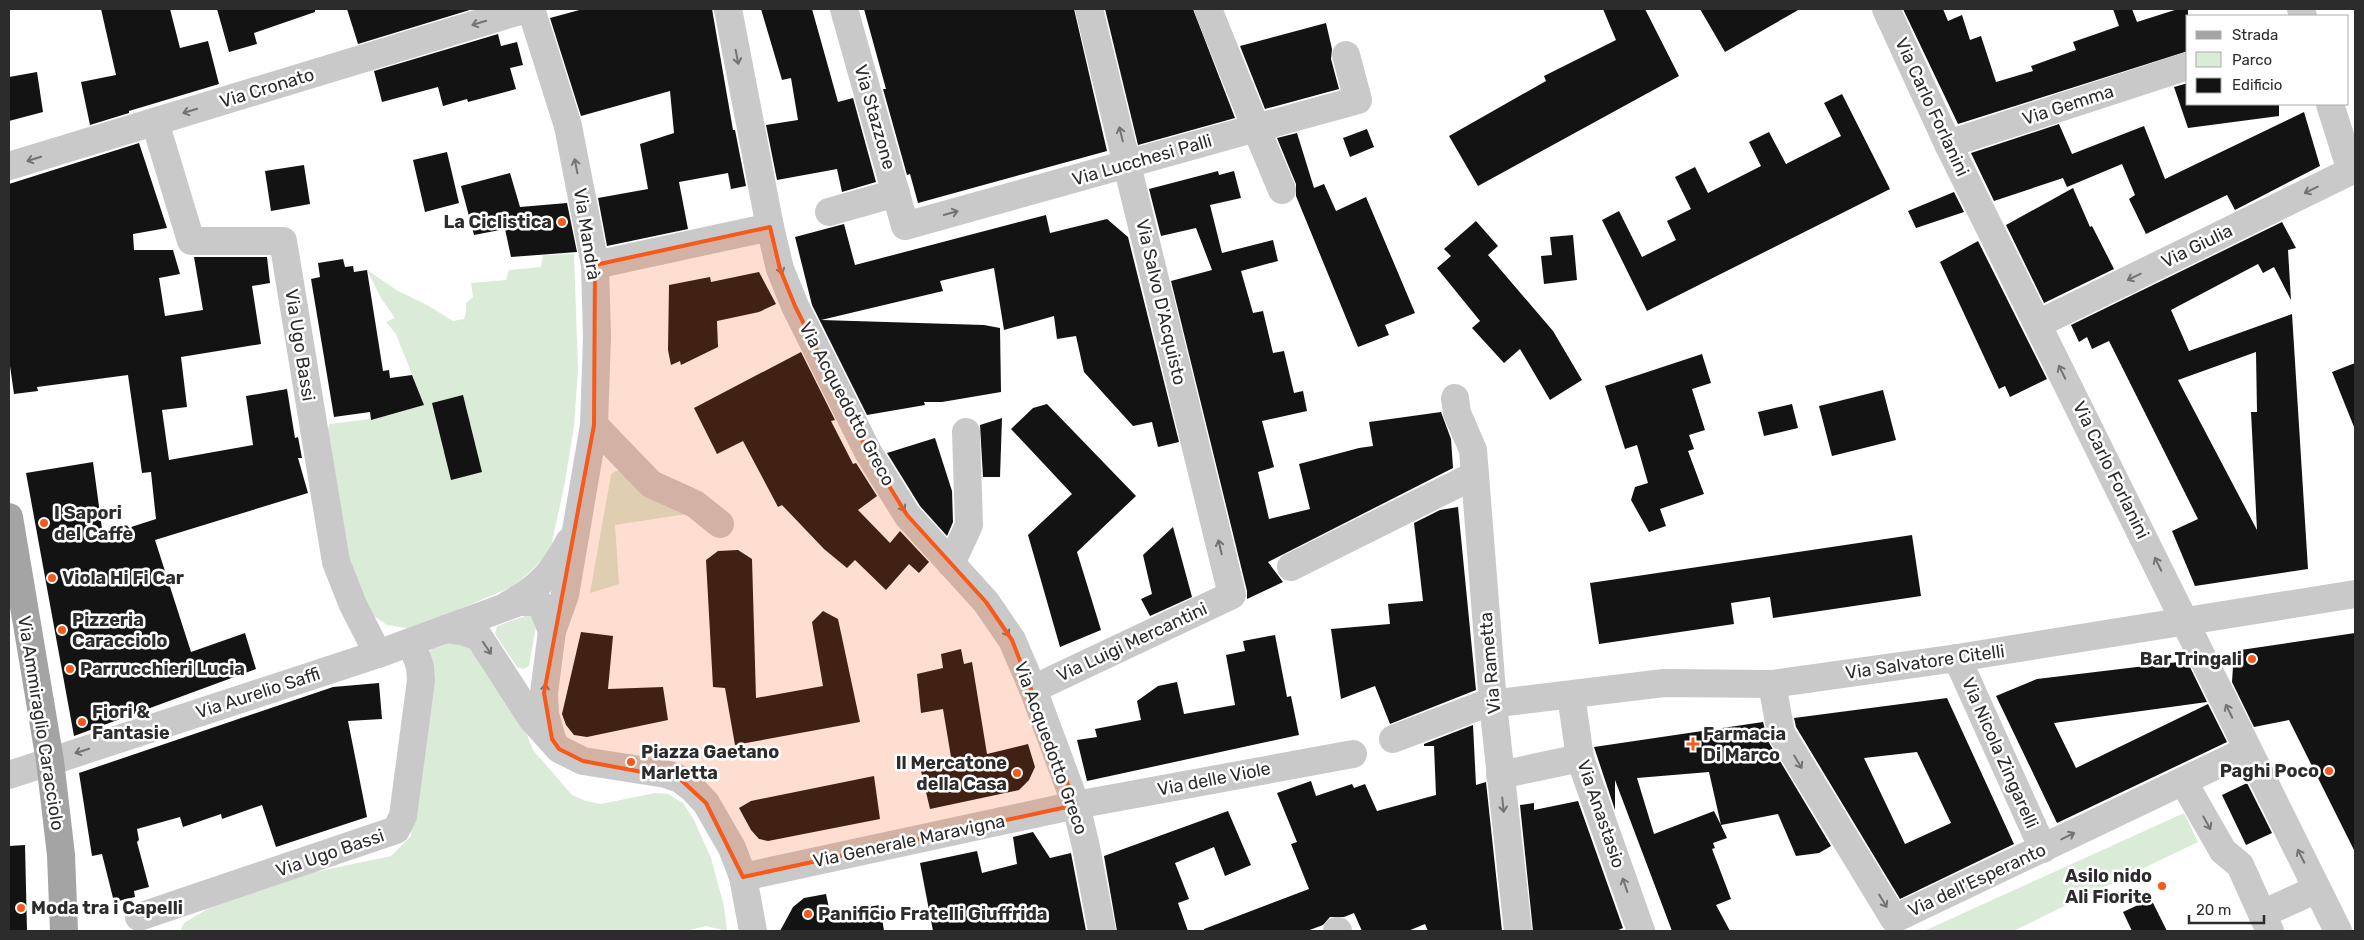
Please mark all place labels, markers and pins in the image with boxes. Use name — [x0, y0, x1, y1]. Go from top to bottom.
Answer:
place label: La Ciclistica — [443, 211, 552, 233]
marker: La Ciclistica — [556, 216, 568, 228]
place label: I Sapori del Caffè — [54, 502, 134, 545]
marker: I Sapori del Caffè — [38, 517, 50, 529]
place label: Viola Hi Fi Car — [62, 567, 184, 589]
marker: Viola Hi Fi Car — [46, 572, 58, 584]
place label: Pizzeria Caracciolo — [72, 609, 167, 652]
marker: Pizzeria Caracciolo — [56, 624, 68, 636]
place label: Bar Tringali — [2140, 648, 2242, 670]
marker: Bar Tringali — [2246, 653, 2258, 665]
place label: Parrucchieri Lucia — [80, 658, 245, 680]
marker: Parrucchieri Lucia — [64, 663, 76, 675]
place label: Fiori & Fantasie — [92, 701, 170, 744]
marker: Fiori & Fantasie — [76, 716, 88, 728]
place label: Farmacia Di Marco — [1703, 723, 1786, 766]
marker: Farmacia Di Marco — [1687, 738, 1699, 750]
place label: Piazza Gaetano Marletta — [641, 741, 779, 784]
place label: Il Mercatone della Casa — [896, 752, 1007, 795]
marker: Piazza Gaetano Marletta — [625, 756, 637, 768]
place label: Paghi Poco — [2220, 760, 2319, 782]
marker: Paghi Poco — [2323, 765, 2335, 777]
marker: Il Mercatone della Casa — [1011, 767, 1023, 779]
place label: Asilo nido Ali Fiorite — [2065, 865, 2152, 908]
marker: Asilo nido Ali Fiorite — [2156, 880, 2168, 892]
place label: Moda tra i Capelli — [31, 897, 183, 919]
marker: Moda tra i Capelli — [15, 902, 27, 914]
place label: Panificio Fratelli Giuffrida — [818, 903, 1047, 925]
marker: Panificio Fratelli Giuffrida — [802, 908, 814, 920]

